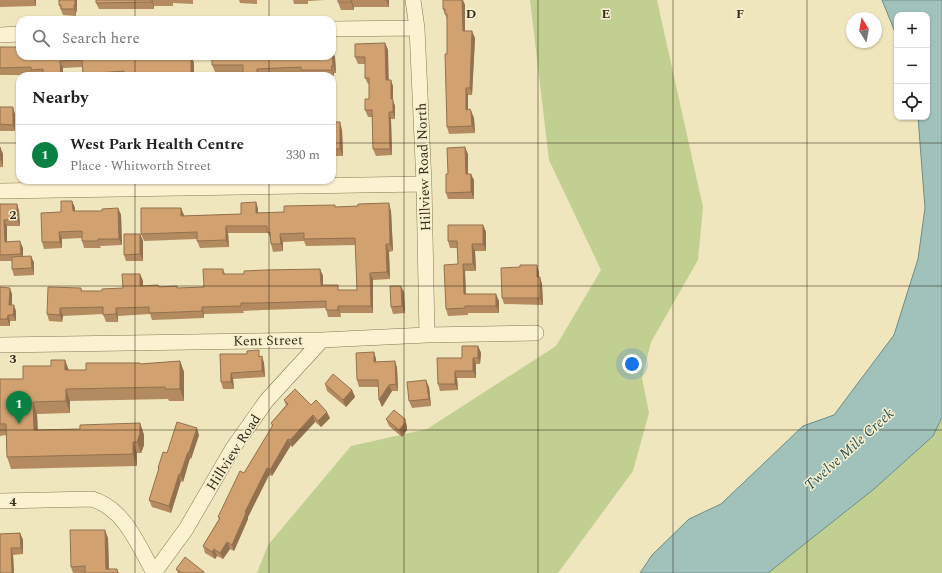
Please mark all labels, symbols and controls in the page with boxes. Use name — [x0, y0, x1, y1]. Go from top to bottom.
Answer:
text: D — [466, 4, 476, 24]
text: E — [602, 4, 611, 24]
text: F — [736, 4, 744, 24]
north arrow — [846, 12, 882, 48]
map controls — [894, 12, 930, 120]
button: + — [894, 12, 930, 48]
search box — [16, 16, 336, 60]
icon: search — [30, 27, 52, 49]
text: Search here — [62, 27, 140, 50]
button: − — [894, 48, 930, 84]
button: locate — [894, 84, 930, 120]
text: Nearby — [32, 85, 88, 111]
street label: Hillview Road North — [411, 102, 436, 231]
text: West Park Health Centre — [70, 133, 244, 156]
text: 1 — [41, 145, 49, 165]
text: 330 m — [286, 145, 320, 165]
text: Place · Whitworth Street — [70, 156, 211, 176]
text: 2 — [9, 205, 17, 225]
street label: Kent Street — [233, 329, 303, 352]
text: 3 — [9, 349, 17, 369]
your location — [622, 354, 642, 374]
pin: 1 — [6, 391, 32, 424]
water label: Twelve Mile Creek — [799, 403, 899, 496]
street label: Hillview Road — [201, 410, 266, 495]
text: 4 — [9, 492, 17, 512]

